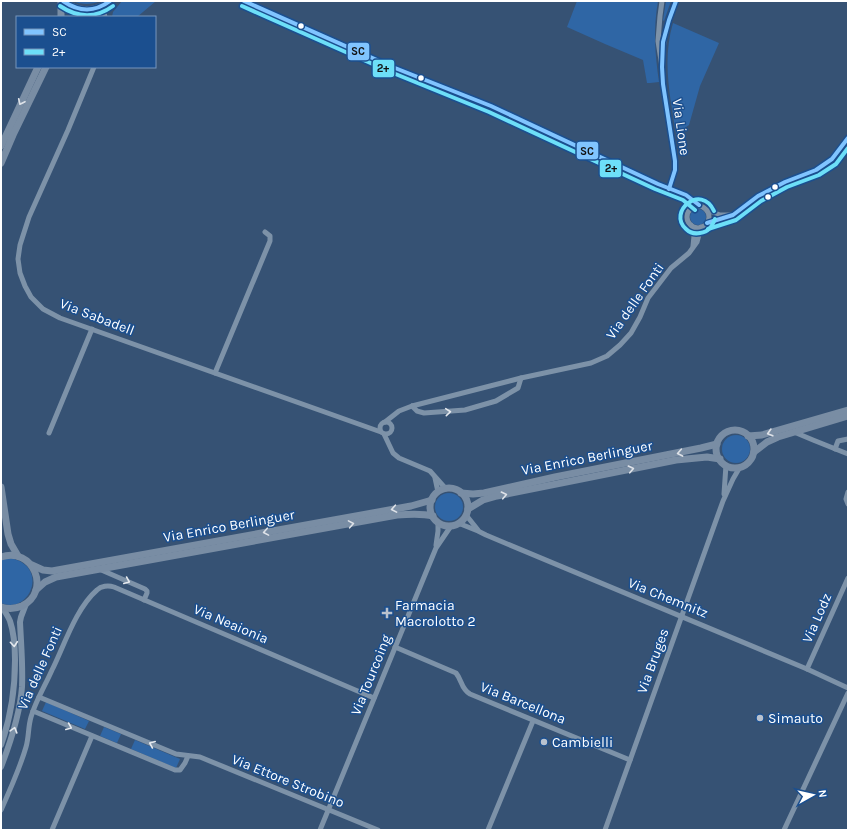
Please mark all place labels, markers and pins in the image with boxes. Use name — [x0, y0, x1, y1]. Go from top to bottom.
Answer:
unlabelled marker — [296, 21, 306, 31]
unlabelled marker — [416, 73, 426, 83]
unlabelled marker — [770, 182, 780, 192]
unlabelled marker — [763, 192, 773, 202]
place label: Farmacia Macrolotto 2 — [395, 597, 476, 630]
marker: Farmacia Macrolotto 2 — [382, 608, 392, 618]
place label: Simauto — [768, 710, 823, 727]
marker: Simauto — [755, 713, 765, 723]
place label: Cambielli — [552, 734, 613, 751]
marker: Cambielli — [539, 737, 549, 747]

